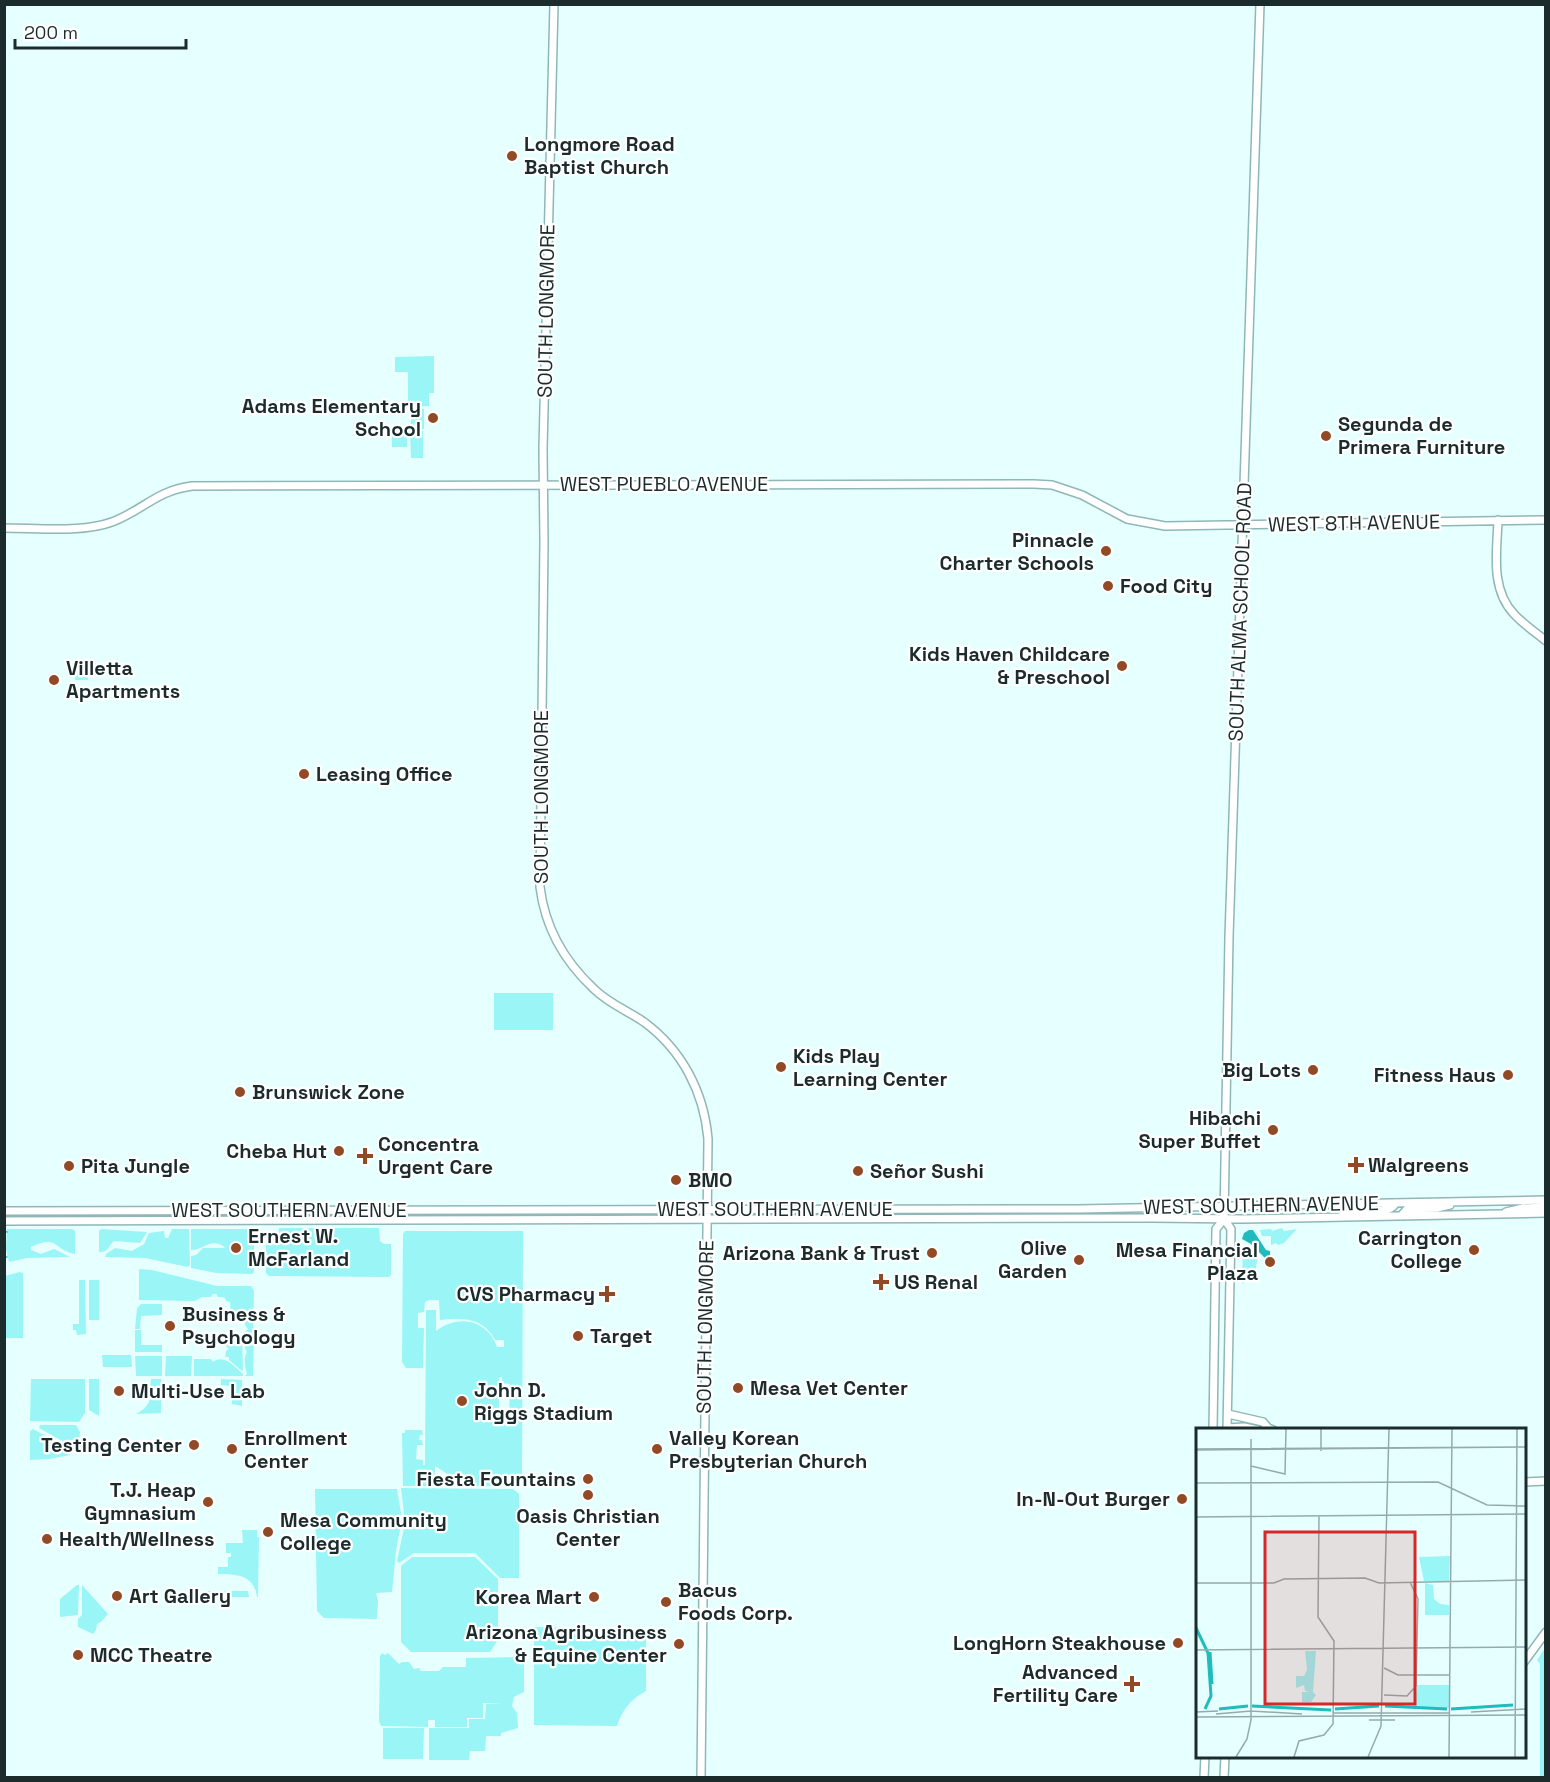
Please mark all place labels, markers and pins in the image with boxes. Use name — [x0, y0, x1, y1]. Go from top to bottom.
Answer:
place label: Longmore Road Baptist Church — [524, 131, 675, 180]
marker: Longmore Road Baptist Church — [505, 149, 519, 163]
place label: Adams Elementary School — [242, 393, 421, 442]
marker: Adams Elementary School — [426, 411, 440, 425]
place label: Segunda de Primera Furniture — [1338, 411, 1505, 460]
marker: Segunda de Primera Furniture — [1319, 429, 1333, 443]
place label: Pinnacle Charter Schools — [940, 527, 1094, 576]
marker: Pinnacle Charter Schools — [1099, 544, 1113, 558]
place label: Food City — [1120, 573, 1213, 599]
marker: Food City — [1101, 579, 1115, 593]
place label: Kids Haven Childcare & Preschool — [909, 641, 1110, 690]
place label: Villetta Apartments — [66, 655, 180, 704]
marker: Kids Haven Childcare & Preschool — [1115, 659, 1129, 673]
marker: Villetta Apartments — [47, 673, 61, 687]
place label: Leasing Office — [316, 761, 453, 787]
marker: Leasing Office — [297, 767, 311, 781]
place label: Kids Play Learning Center — [793, 1043, 947, 1092]
place label: Big Lots — [1222, 1057, 1301, 1083]
marker: Kids Play Learning Center — [774, 1060, 788, 1074]
place label: Fitness Haus — [1374, 1062, 1496, 1088]
marker: Big Lots — [1306, 1063, 1320, 1077]
marker: Fitness Haus — [1501, 1068, 1515, 1082]
place label: Brunswick Zone — [252, 1079, 405, 1105]
marker: Brunswick Zone — [233, 1085, 247, 1099]
place label: Hibachi Super Buffet — [1138, 1105, 1261, 1154]
marker: Hibachi Super Buffet — [1266, 1123, 1280, 1137]
place label: Concentra Urgent Care — [378, 1131, 493, 1180]
place label: Cheba Hut — [226, 1138, 327, 1164]
marker: Cheba Hut — [332, 1144, 346, 1158]
marker: Concentra Urgent Care — [356, 1147, 374, 1165]
place label: Walgreens — [1368, 1152, 1469, 1178]
place label: Pita Jungle — [81, 1153, 190, 1179]
place label: Señor Sushi — [870, 1158, 984, 1184]
marker: Walgreens — [1349, 1158, 1363, 1172]
marker: Pita Jungle — [62, 1159, 76, 1173]
marker: Señor Sushi — [851, 1164, 865, 1178]
place label: BMO — [688, 1167, 732, 1193]
marker: BMO — [669, 1173, 683, 1187]
place label: Ernest W. McFarland — [248, 1223, 349, 1272]
place label: Carrington College — [1358, 1225, 1462, 1274]
place label: Olive Garden — [998, 1235, 1067, 1284]
place label: Mesa Financial Plaza — [1116, 1237, 1258, 1286]
place label: Arizona Bank & Trust — [723, 1240, 920, 1266]
marker: Ernest W. McFarland — [229, 1241, 243, 1255]
marker: Carrington College — [1467, 1243, 1481, 1257]
marker: Arizona Bank & Trust — [925, 1246, 939, 1260]
marker: Olive Garden — [1072, 1253, 1086, 1267]
marker: Mesa Financial Plaza — [1263, 1255, 1277, 1269]
place label: US Renal — [894, 1269, 978, 1295]
marker: US Renal — [872, 1273, 890, 1291]
place label: CVS Pharmacy — [457, 1281, 595, 1307]
marker: CVS Pharmacy — [600, 1287, 614, 1301]
place label: Business & Psychology — [182, 1301, 296, 1350]
marker: Business & Psychology — [163, 1319, 177, 1333]
place label: Target — [590, 1323, 652, 1349]
marker: Target — [571, 1329, 585, 1343]
place label: Mesa Vet Center — [750, 1375, 908, 1401]
place label: John D. Riggs Stadium — [474, 1377, 613, 1426]
place label: Multi-Use Lab — [131, 1378, 265, 1404]
marker: Mesa Vet Center — [731, 1381, 745, 1395]
marker: Multi-Use Lab — [112, 1384, 126, 1398]
marker: John D. Riggs Stadium — [455, 1394, 469, 1408]
place label: Enrollment Center — [244, 1425, 348, 1474]
place label: Valley Korean Presbyterian Church — [669, 1425, 867, 1474]
place label: Testing Center — [41, 1432, 182, 1458]
marker: Testing Center — [187, 1438, 201, 1452]
marker: Enrollment Center — [225, 1442, 239, 1456]
marker: Valley Korean Presbyterian Church — [650, 1442, 664, 1456]
place label: Fiesta Fountains — [416, 1466, 576, 1492]
marker: Fiesta Fountains — [581, 1472, 595, 1486]
place label: T.J. Heap Gymnasium — [84, 1477, 196, 1526]
place label: In-N-Out Burger — [1016, 1486, 1170, 1512]
marker: Oasis Christian Center — [581, 1488, 595, 1502]
marker: In-N-Out Burger — [1175, 1492, 1189, 1506]
marker: T.J. Heap Gymnasium — [201, 1495, 215, 1509]
place label: Oasis Christian Center — [516, 1503, 660, 1552]
place label: Mesa Community College — [280, 1507, 447, 1556]
marker: Mesa Community College — [261, 1525, 275, 1539]
place label: Health/Wellness — [59, 1526, 215, 1552]
marker: Health/Wellness — [40, 1532, 54, 1546]
place label: Bacus Foods Corp. — [678, 1577, 793, 1626]
place label: Art Gallery — [129, 1583, 231, 1609]
place label: Korea Mart — [476, 1584, 582, 1610]
marker: Art Gallery — [110, 1589, 124, 1603]
marker: Korea Mart — [587, 1590, 601, 1604]
marker: Bacus Foods Corp. — [659, 1595, 673, 1609]
place label: Arizona Agribusiness & Equine Center — [466, 1619, 667, 1668]
place label: LongHorn Steakhouse — [953, 1630, 1166, 1656]
marker: LongHorn Steakhouse — [1171, 1636, 1185, 1650]
marker: Arizona Agribusiness & Equine Center — [672, 1637, 686, 1651]
place label: MCC Theatre — [90, 1642, 213, 1668]
marker: MCC Theatre — [71, 1648, 85, 1662]
place label: Advanced Fertility Care — [993, 1659, 1118, 1708]
marker: Advanced Fertility Care — [1123, 1675, 1141, 1693]

